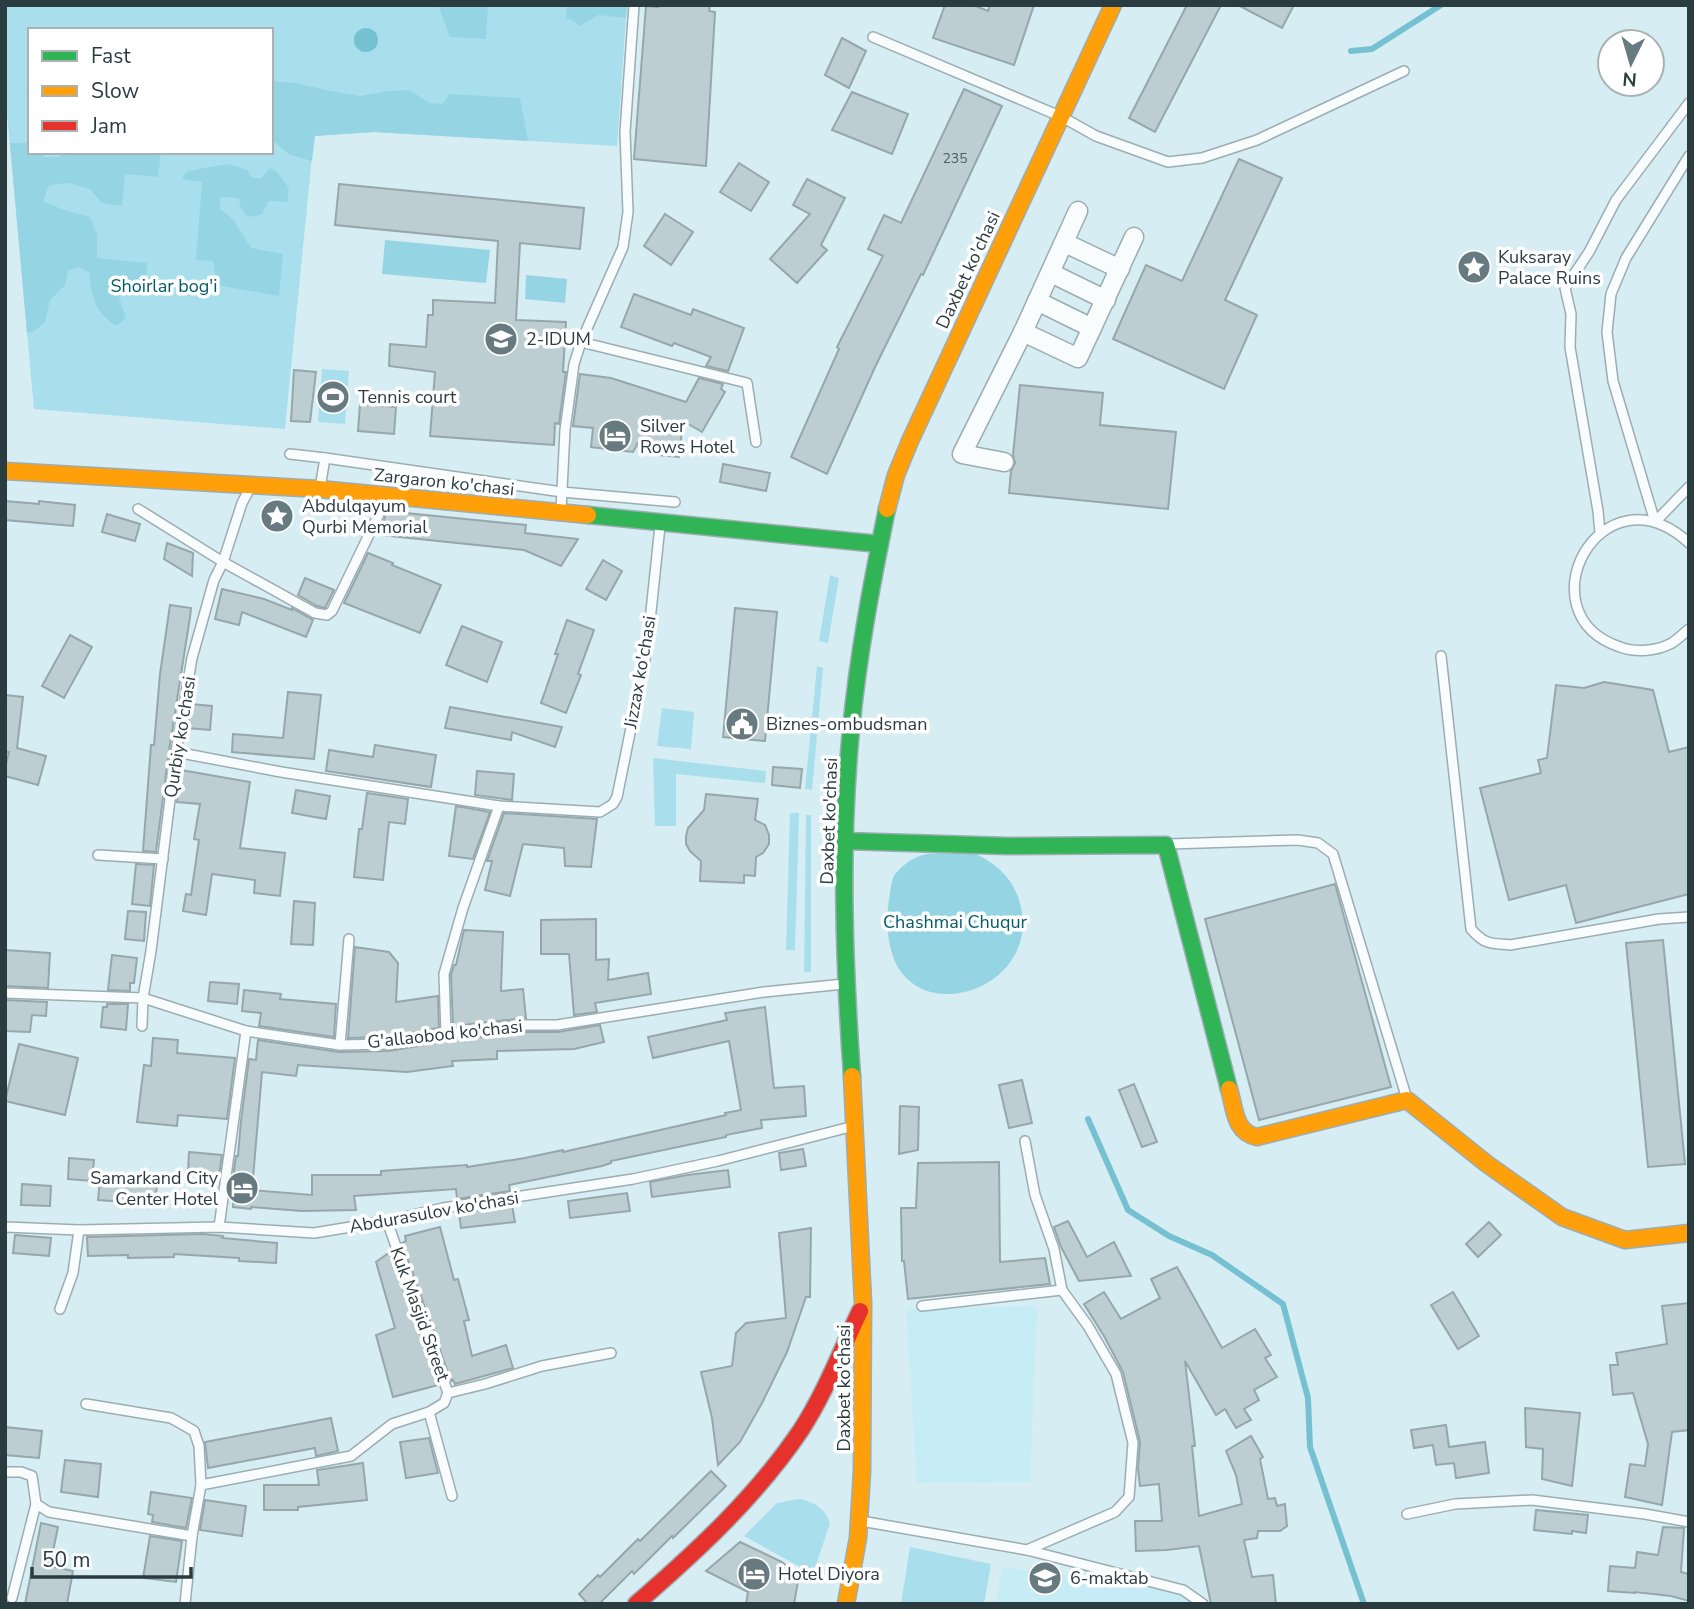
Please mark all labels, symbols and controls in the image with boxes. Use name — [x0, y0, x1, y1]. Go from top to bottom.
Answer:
legend — [28, 28, 273, 154]
north arrow — [1596, 28, 1666, 98]
text: Fast — [91, 42, 131, 70]
text: N — [1621, 65, 1638, 93]
text: Slow — [91, 77, 140, 105]
text: Jam — [90, 112, 127, 140]
house number: 235 — [942, 149, 968, 168]
street label: Daxbet ko'chasi — [930, 207, 1006, 333]
place label: Kuksaray Palace Ruins — [1498, 245, 1601, 290]
place icon: Kuksaray Palace Ruins — [1455, 248, 1493, 286]
park label: Shoirlar bog'i — [110, 274, 218, 298]
school or university icon: 2-IDUM — [482, 320, 520, 358]
place label: 2-IDUM — [526, 327, 591, 351]
sports icon: Tennis court — [314, 378, 352, 416]
place label: Tennis court — [358, 385, 457, 409]
place label: Silver Rows Hotel — [640, 414, 735, 459]
hotel icon: Silver Rows Hotel — [596, 417, 634, 455]
street label: Zargaron ko'chasi — [372, 463, 516, 501]
place label: Abdulqayum Qurbi Memorial — [302, 494, 428, 539]
place icon: Abdulqayum Qurbi Memorial — [258, 497, 296, 535]
street label: Jizzax ko'chasi — [618, 614, 662, 731]
street label: Qurbiy ko'chasi — [159, 675, 201, 799]
public building icon: Biznes-ombudsman — [723, 705, 761, 743]
place label: Biznes-ombudsman — [766, 712, 927, 736]
street label: Daxbet ko'chasi — [815, 757, 843, 885]
park label: Chashmai Chuqur — [883, 910, 1028, 934]
street label: G'allaobod ko'chasi — [366, 1014, 524, 1054]
place label: Samarkand City Center Hotel — [90, 1166, 219, 1211]
hotel icon: Samarkand City Center Hotel — [223, 1169, 261, 1207]
street label: Abdurasulov ko'chasi — [347, 1185, 521, 1239]
street label: Kuk Masjid Street — [385, 1244, 456, 1385]
street label: Daxbet ko'chasi — [832, 1324, 856, 1452]
scale bar — [32, 1536, 191, 1580]
text: 50 m — [42, 1546, 91, 1574]
hotel icon: Hotel Diyora — [735, 1555, 773, 1593]
school or university icon: 6-maktab — [1026, 1559, 1064, 1597]
place label: Hotel Diyora — [778, 1562, 880, 1586]
place label: 6-maktab — [1070, 1566, 1149, 1590]

